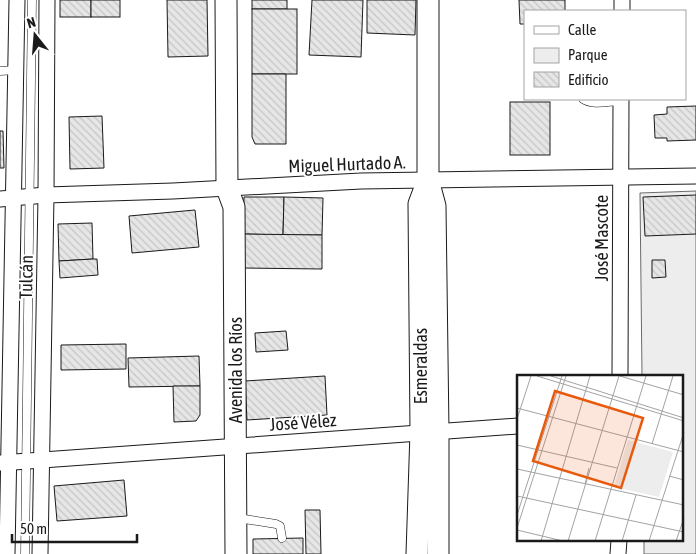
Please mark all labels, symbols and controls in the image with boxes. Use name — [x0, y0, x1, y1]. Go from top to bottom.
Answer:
north arrow — [10, 10, 60, 60]
legend — [524, 10, 686, 100]
text: N — [25, 14, 37, 31]
text: Calle — [568, 21, 597, 38]
text: Parque — [568, 46, 608, 63]
text: Edificio — [568, 71, 609, 88]
street label: Miguel Hurtado A. — [288, 151, 406, 177]
street label: José Mascote — [591, 195, 612, 281]
street label: Tulcán — [15, 255, 37, 299]
street label: Avenida los Ríos — [225, 317, 246, 423]
street label: Esmeraldas — [410, 328, 431, 404]
inset map — [517, 375, 684, 542]
street label: José Vélez — [269, 409, 338, 435]
scale bar — [12, 512, 138, 544]
text: 50 m — [20, 520, 47, 537]

